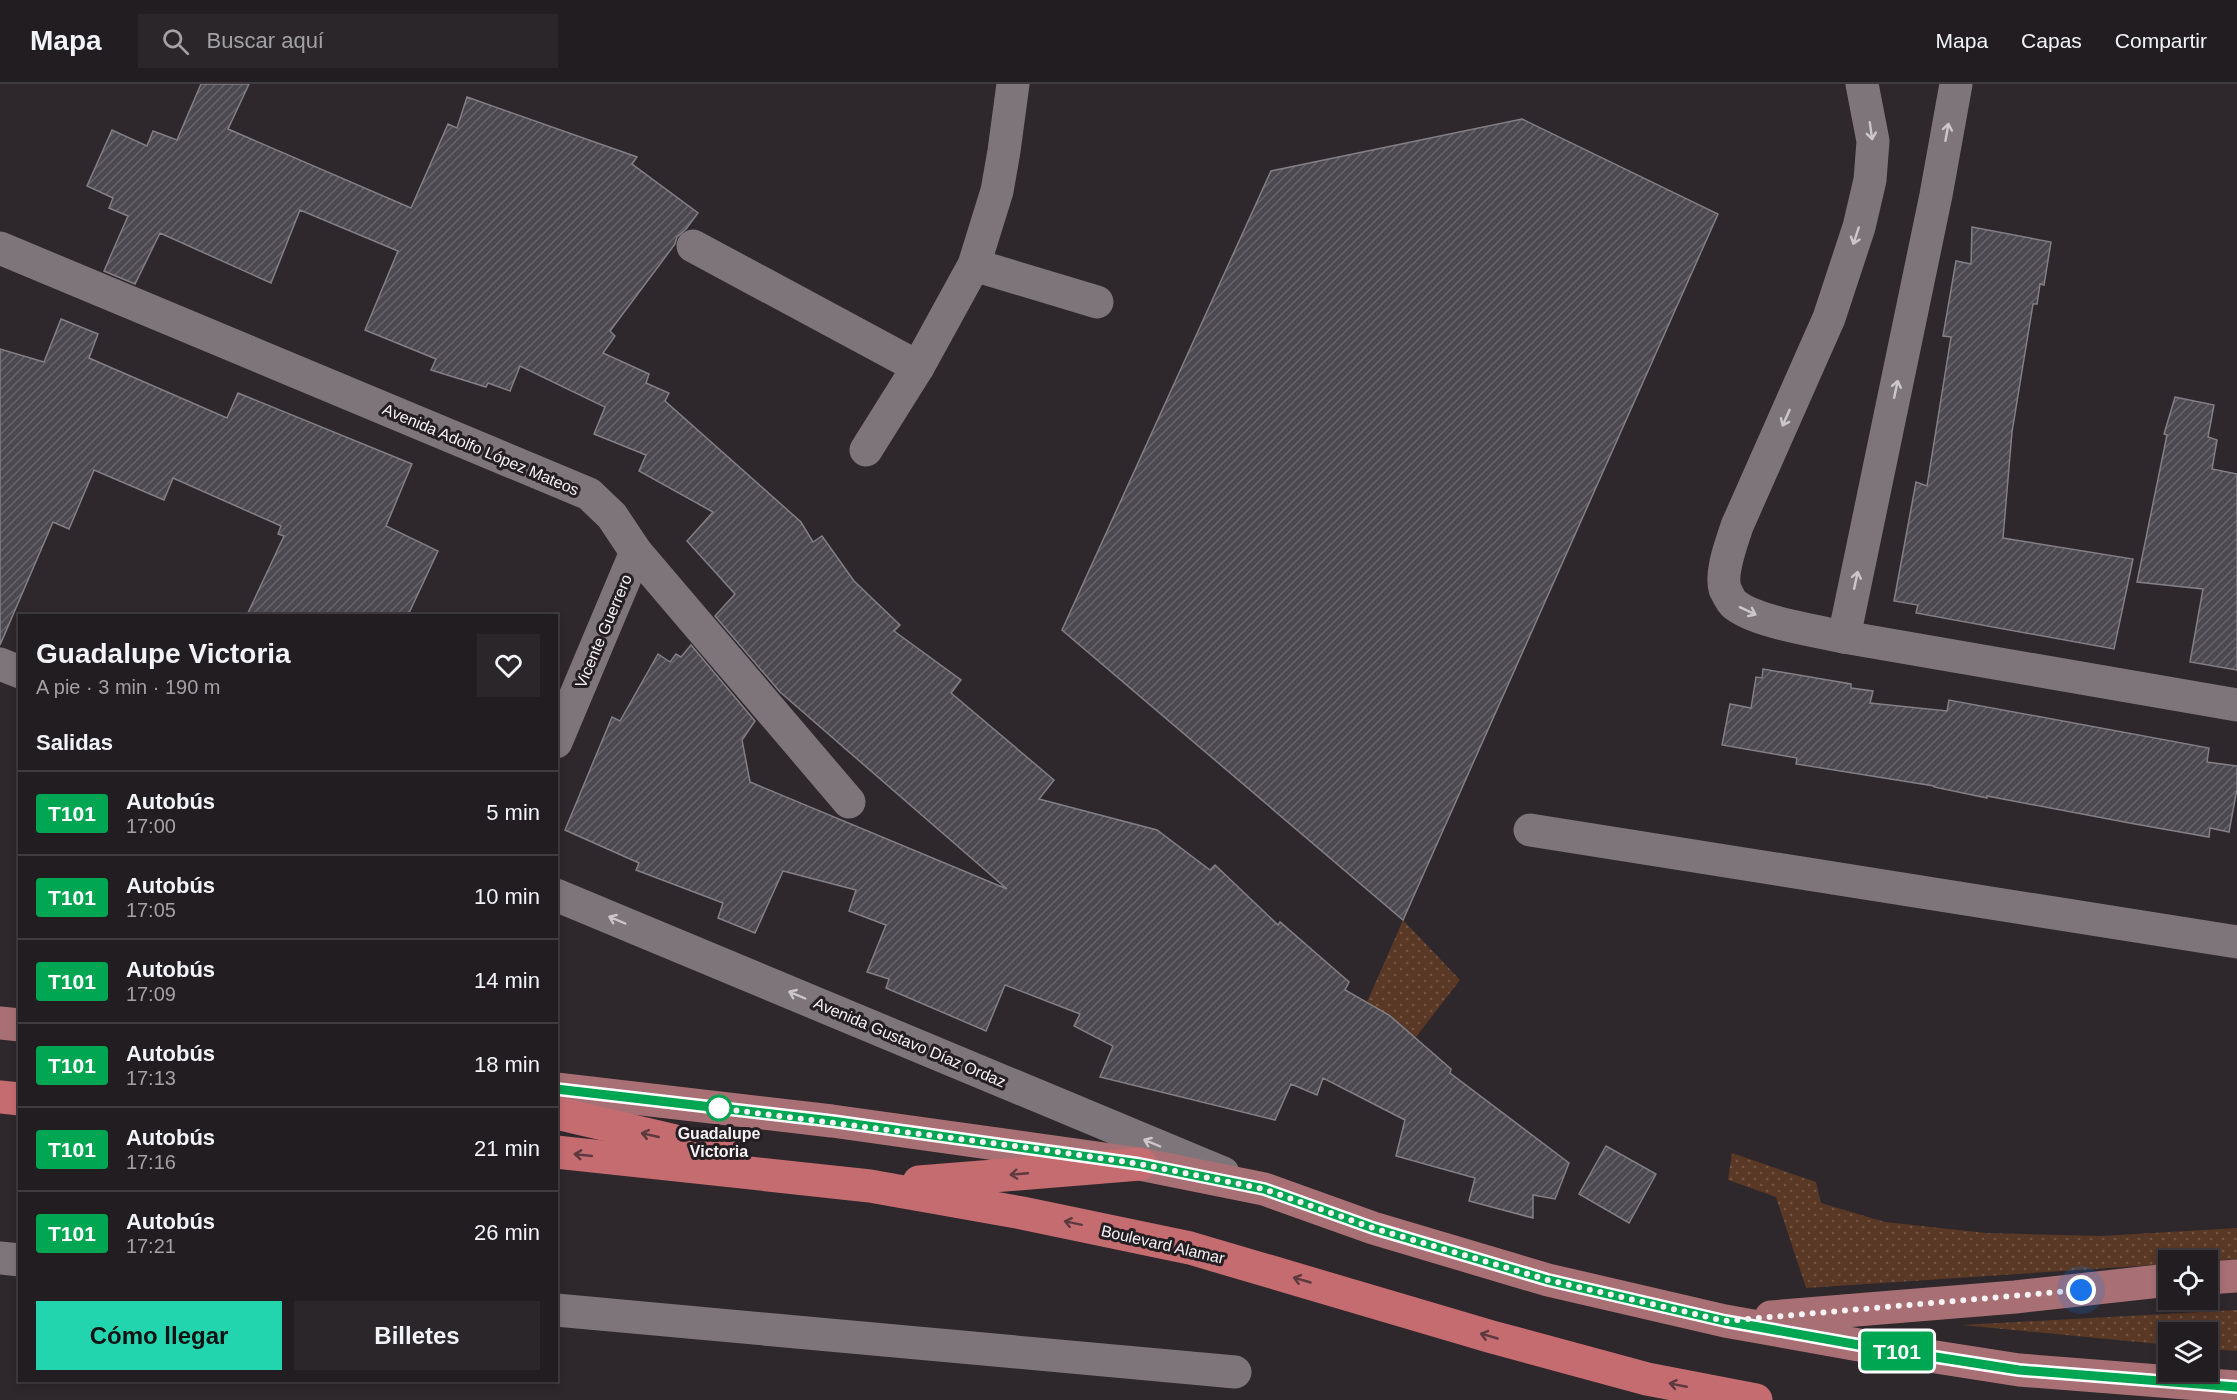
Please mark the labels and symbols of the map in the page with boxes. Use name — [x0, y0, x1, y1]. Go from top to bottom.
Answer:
one-way arrow — [1866, 121, 1877, 141]
one-way arrow — [1942, 122, 1953, 142]
one-way arrow — [1850, 226, 1861, 245]
one-way arrow — [1891, 380, 1902, 399]
street label: Avenida Adolfo López Mateos — [380, 400, 581, 499]
one-way arrow — [1780, 408, 1791, 427]
one-way arrow — [1851, 571, 1862, 590]
street label: Vicente Guerrero — [572, 572, 635, 690]
one-way arrow — [1738, 605, 1756, 617]
one-way arrow — [608, 914, 627, 925]
one-way arrow — [788, 989, 807, 1000]
street label: Avenida Gustavo Díaz Ordaz — [811, 994, 1008, 1091]
marker: Guadalupe Victoria — [706, 1095, 732, 1121]
place label: Guadalupe Victoria — [678, 1125, 760, 1160]
one-way arrow — [641, 1128, 660, 1140]
one-way arrow — [1143, 1137, 1161, 1148]
one-way arrow — [573, 1149, 593, 1160]
one-way arrow — [1010, 1169, 1030, 1180]
one-way arrow — [1063, 1217, 1083, 1228]
street label: Boulevard Alamar — [1099, 1222, 1227, 1267]
one-way arrow — [1293, 1274, 1312, 1285]
your location — [2066, 1275, 2096, 1305]
one-way arrow — [1480, 1330, 1499, 1342]
line badge: T101 — [1855, 1332, 1939, 1370]
one-way arrow — [1669, 1379, 1688, 1390]

